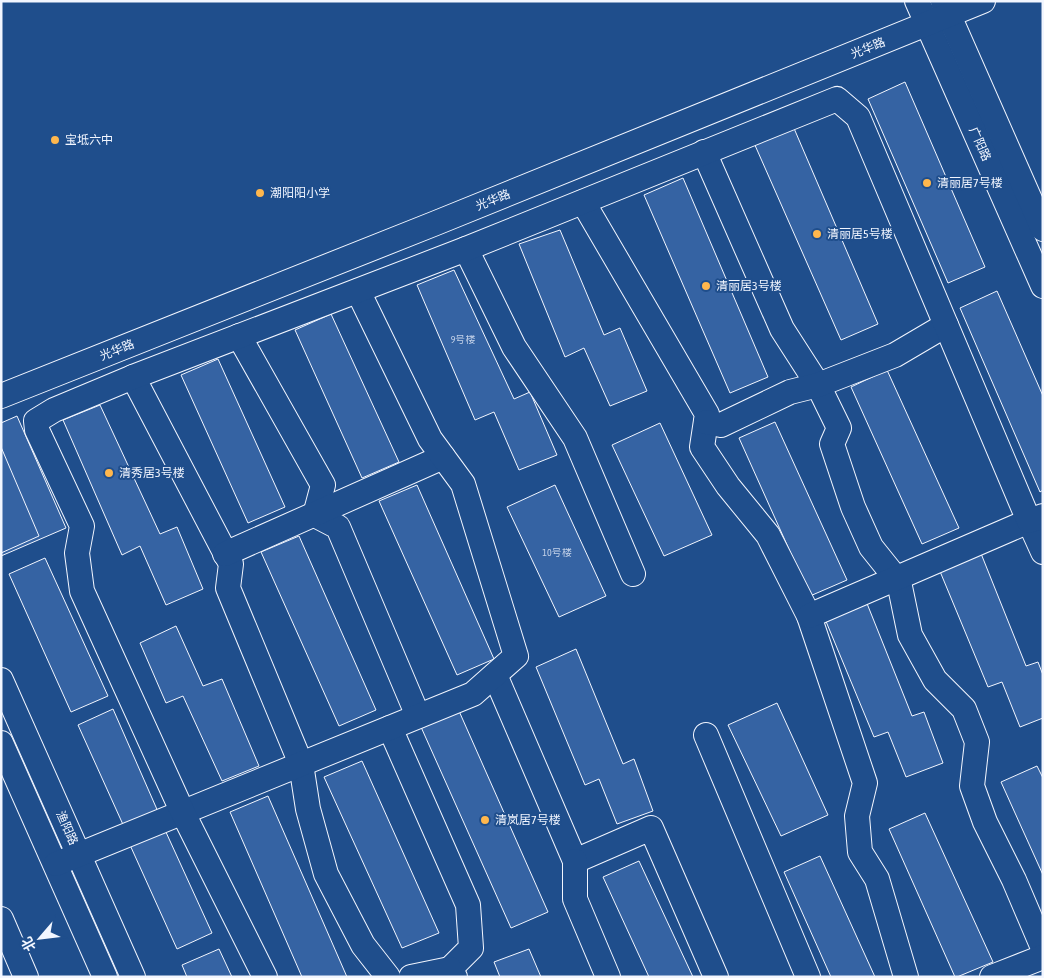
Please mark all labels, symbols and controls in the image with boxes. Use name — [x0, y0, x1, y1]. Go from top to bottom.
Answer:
street label: 光华路 — [849, 35, 887, 61]
street label: 广阳路 — [966, 125, 994, 163]
place label: 宝坻六中 — [65, 133, 113, 147]
marker: 宝坻六中 — [49, 134, 61, 146]
place label: 清丽居7号楼 — [937, 176, 1003, 190]
marker: 清丽居7号楼 — [921, 177, 933, 189]
place label: 潮阳阳小学 — [270, 186, 330, 200]
marker: 潮阳阳小学 — [254, 187, 266, 199]
street label: 光华路 — [474, 187, 512, 213]
place label: 清丽居5号楼 — [827, 227, 893, 241]
marker: 清丽居5号楼 — [811, 228, 823, 240]
place label: 清丽居3号楼 — [716, 279, 782, 293]
marker: 清丽居3号楼 — [700, 280, 712, 292]
house number: 9号楼 — [451, 334, 475, 345]
street label: 光华路 — [98, 337, 136, 363]
place label: 清秀居3号楼 — [119, 466, 185, 480]
marker: 清秀居3号楼 — [103, 467, 115, 479]
house number: 10号楼 — [542, 547, 572, 558]
street label: 渔阳路 — [53, 809, 81, 847]
place label: 清岚居7号楼 — [495, 813, 561, 827]
marker: 清岚居7号楼 — [479, 814, 491, 826]
north arrow — [15, 913, 65, 963]
text: 北 — [18, 934, 39, 954]

